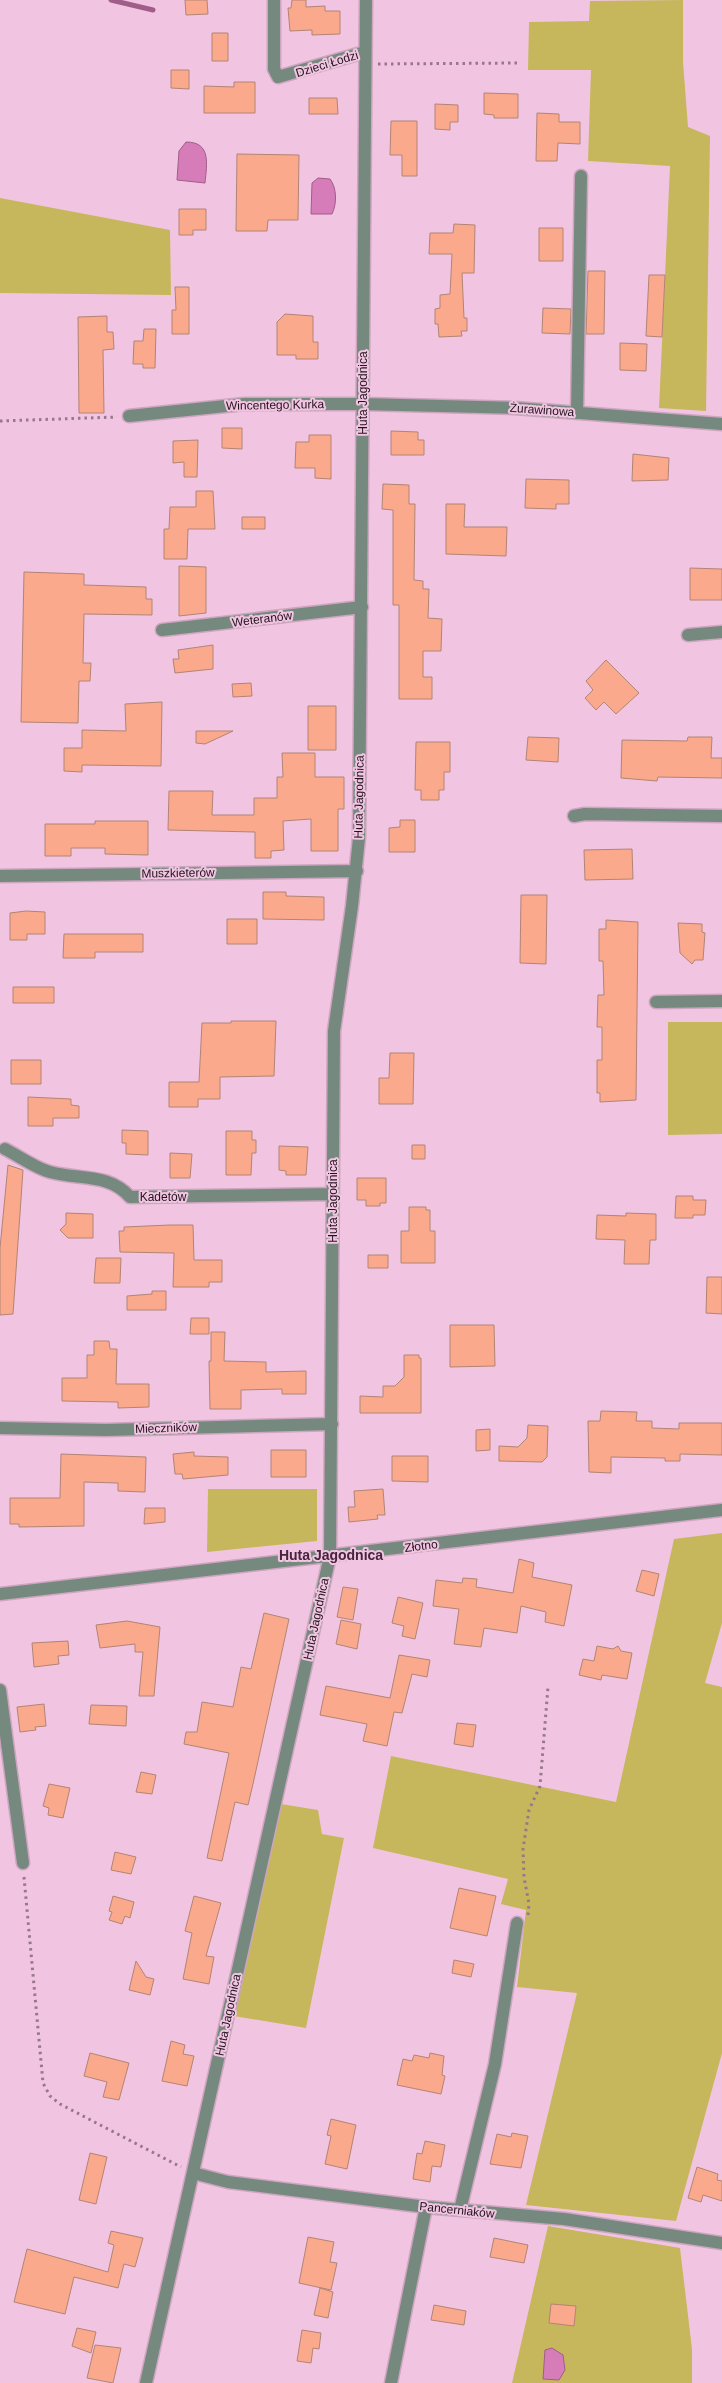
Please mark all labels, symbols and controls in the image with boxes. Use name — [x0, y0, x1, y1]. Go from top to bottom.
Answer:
street label: Dzieci Łodzi — [294, 48, 360, 80]
street label: Huta Jagodnica — [356, 351, 370, 435]
street label: Wincentego Kurka — [226, 397, 324, 413]
street label: Żurawinowa — [509, 401, 575, 419]
street label: Weteranów — [231, 608, 293, 630]
street label: Huta Jagodnica — [351, 755, 367, 839]
street label: Muszkieterów — [141, 865, 215, 881]
street label: Huta Jagodnica — [326, 1159, 340, 1243]
street label: Kadetów — [140, 1190, 187, 1204]
street label: Mieczników — [135, 1420, 198, 1436]
street label: Złotno — [404, 1537, 439, 1555]
district label: Huta Jagodnica — [279, 1547, 383, 1563]
street label: Huta Jagodnica — [300, 1576, 332, 1661]
street label: Huta Jagodnica — [212, 1972, 244, 2057]
street label: Pancerniaków — [419, 2199, 496, 2221]

